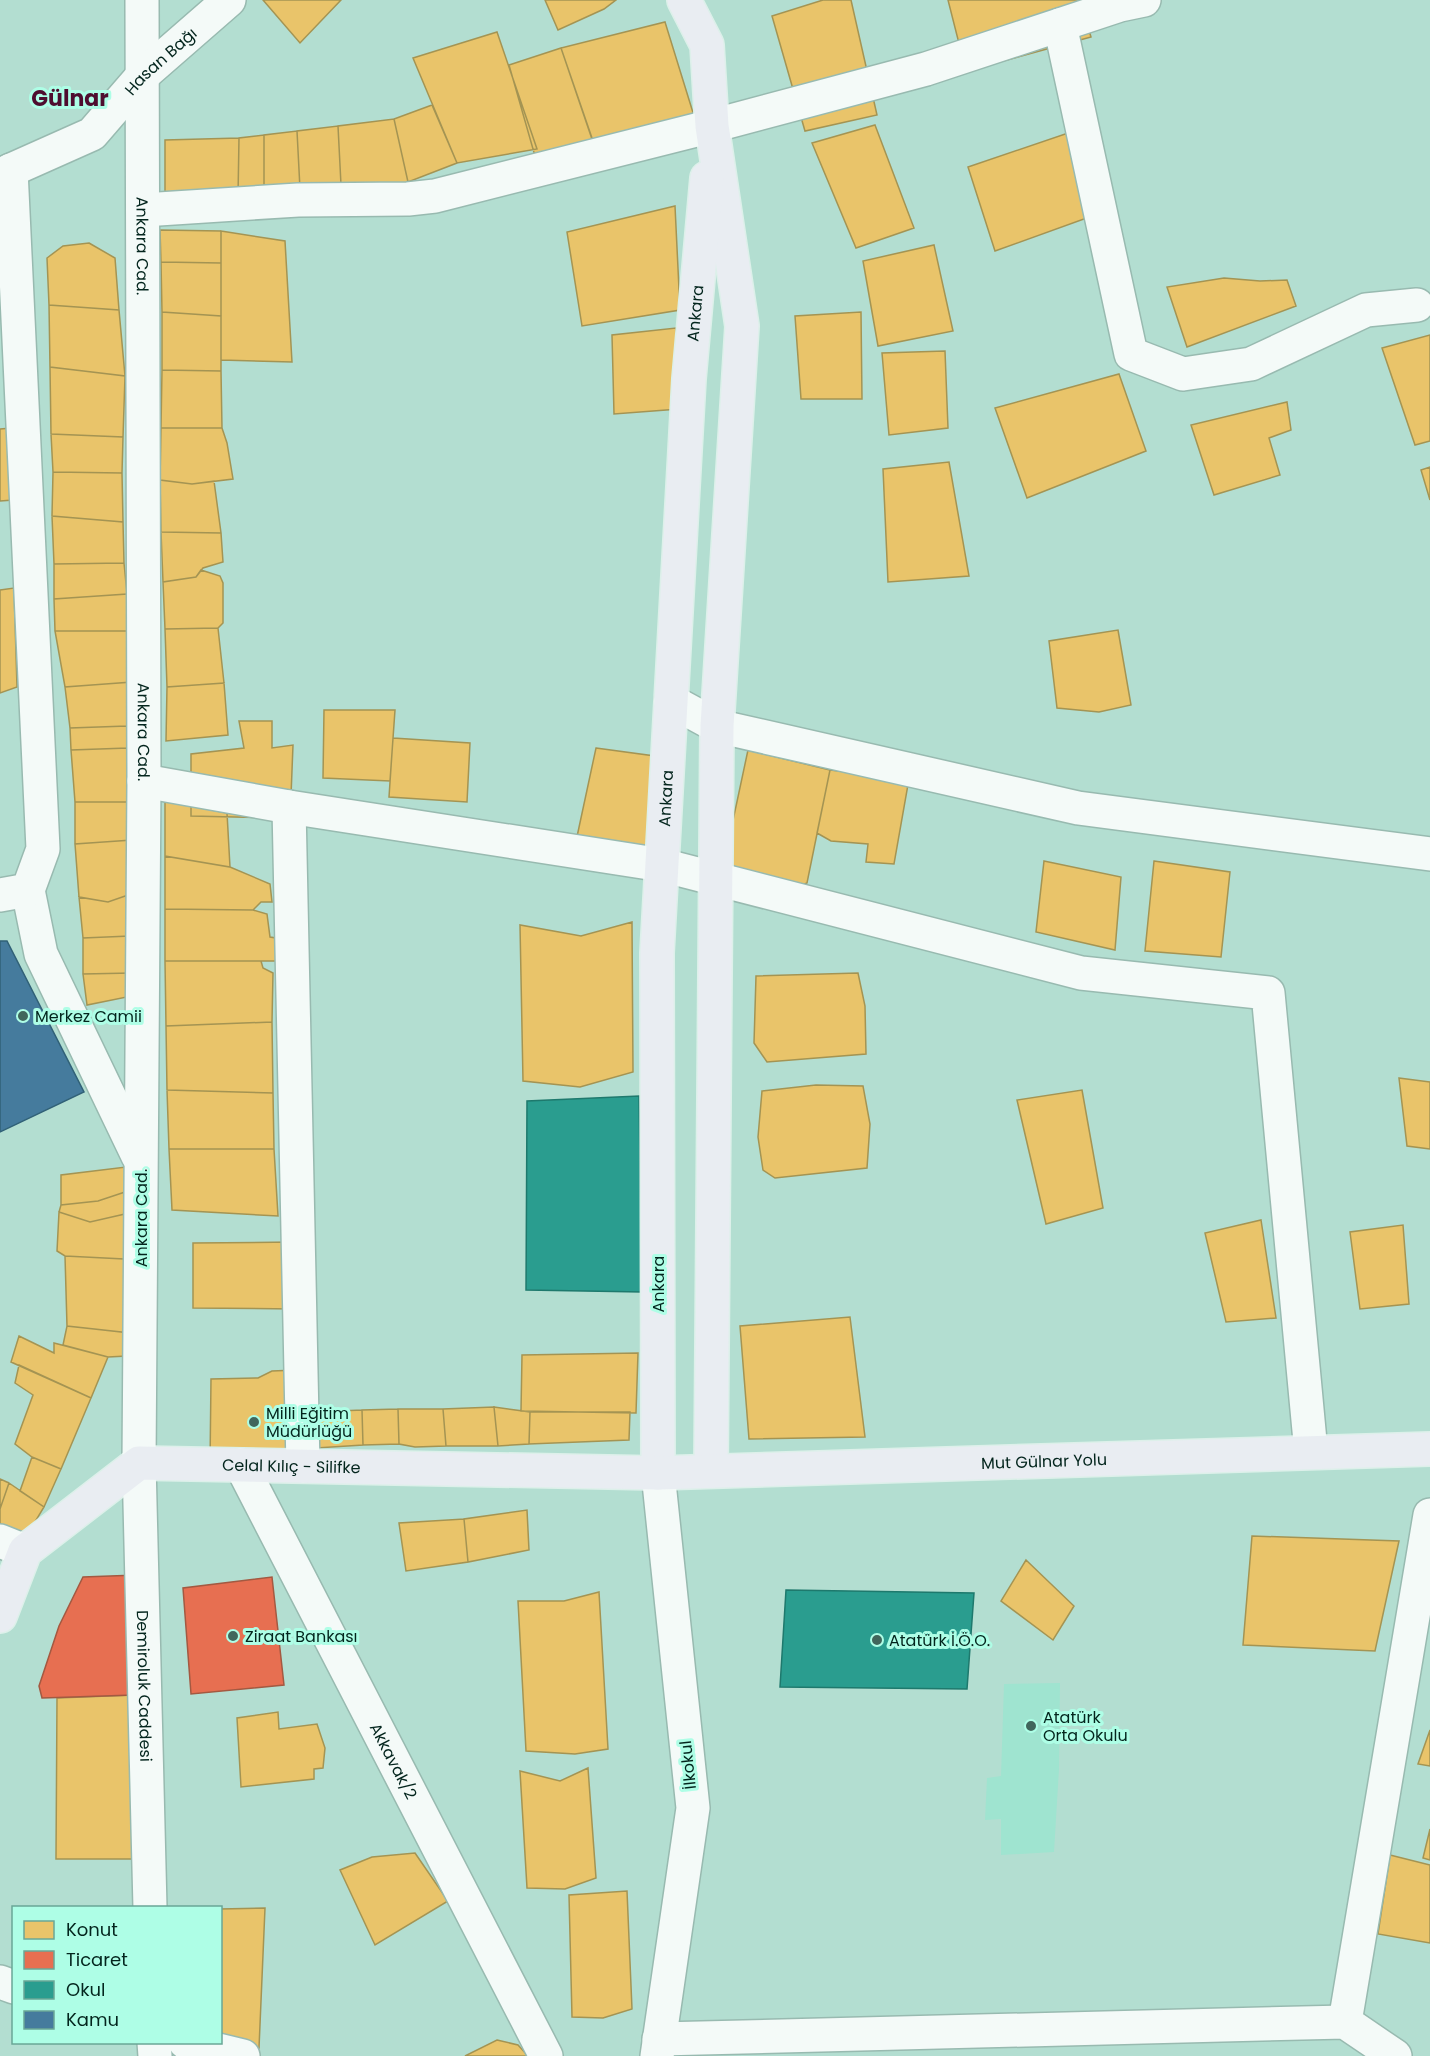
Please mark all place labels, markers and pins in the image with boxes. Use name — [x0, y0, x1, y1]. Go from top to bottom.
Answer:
place label: Merkez Camii — [35, 1005, 142, 1028]
marker: Merkez Camii — [16, 1009, 30, 1023]
place label: Milli Eğitim Müdürlüğü — [266, 1402, 352, 1443]
marker: Milli Eğitim Müdürlüğü — [247, 1415, 261, 1429]
place label: Ziraat Bankası — [245, 1625, 358, 1648]
marker: Ziraat Bankası — [226, 1629, 240, 1643]
place label: Atatürk İ.Ö.O. — [889, 1629, 990, 1652]
marker: Atatürk İ.Ö.O. — [870, 1633, 884, 1647]
place label: Atatürk Orta Okulu — [1043, 1706, 1128, 1747]
marker: Atatürk Orta Okulu — [1024, 1719, 1038, 1733]

